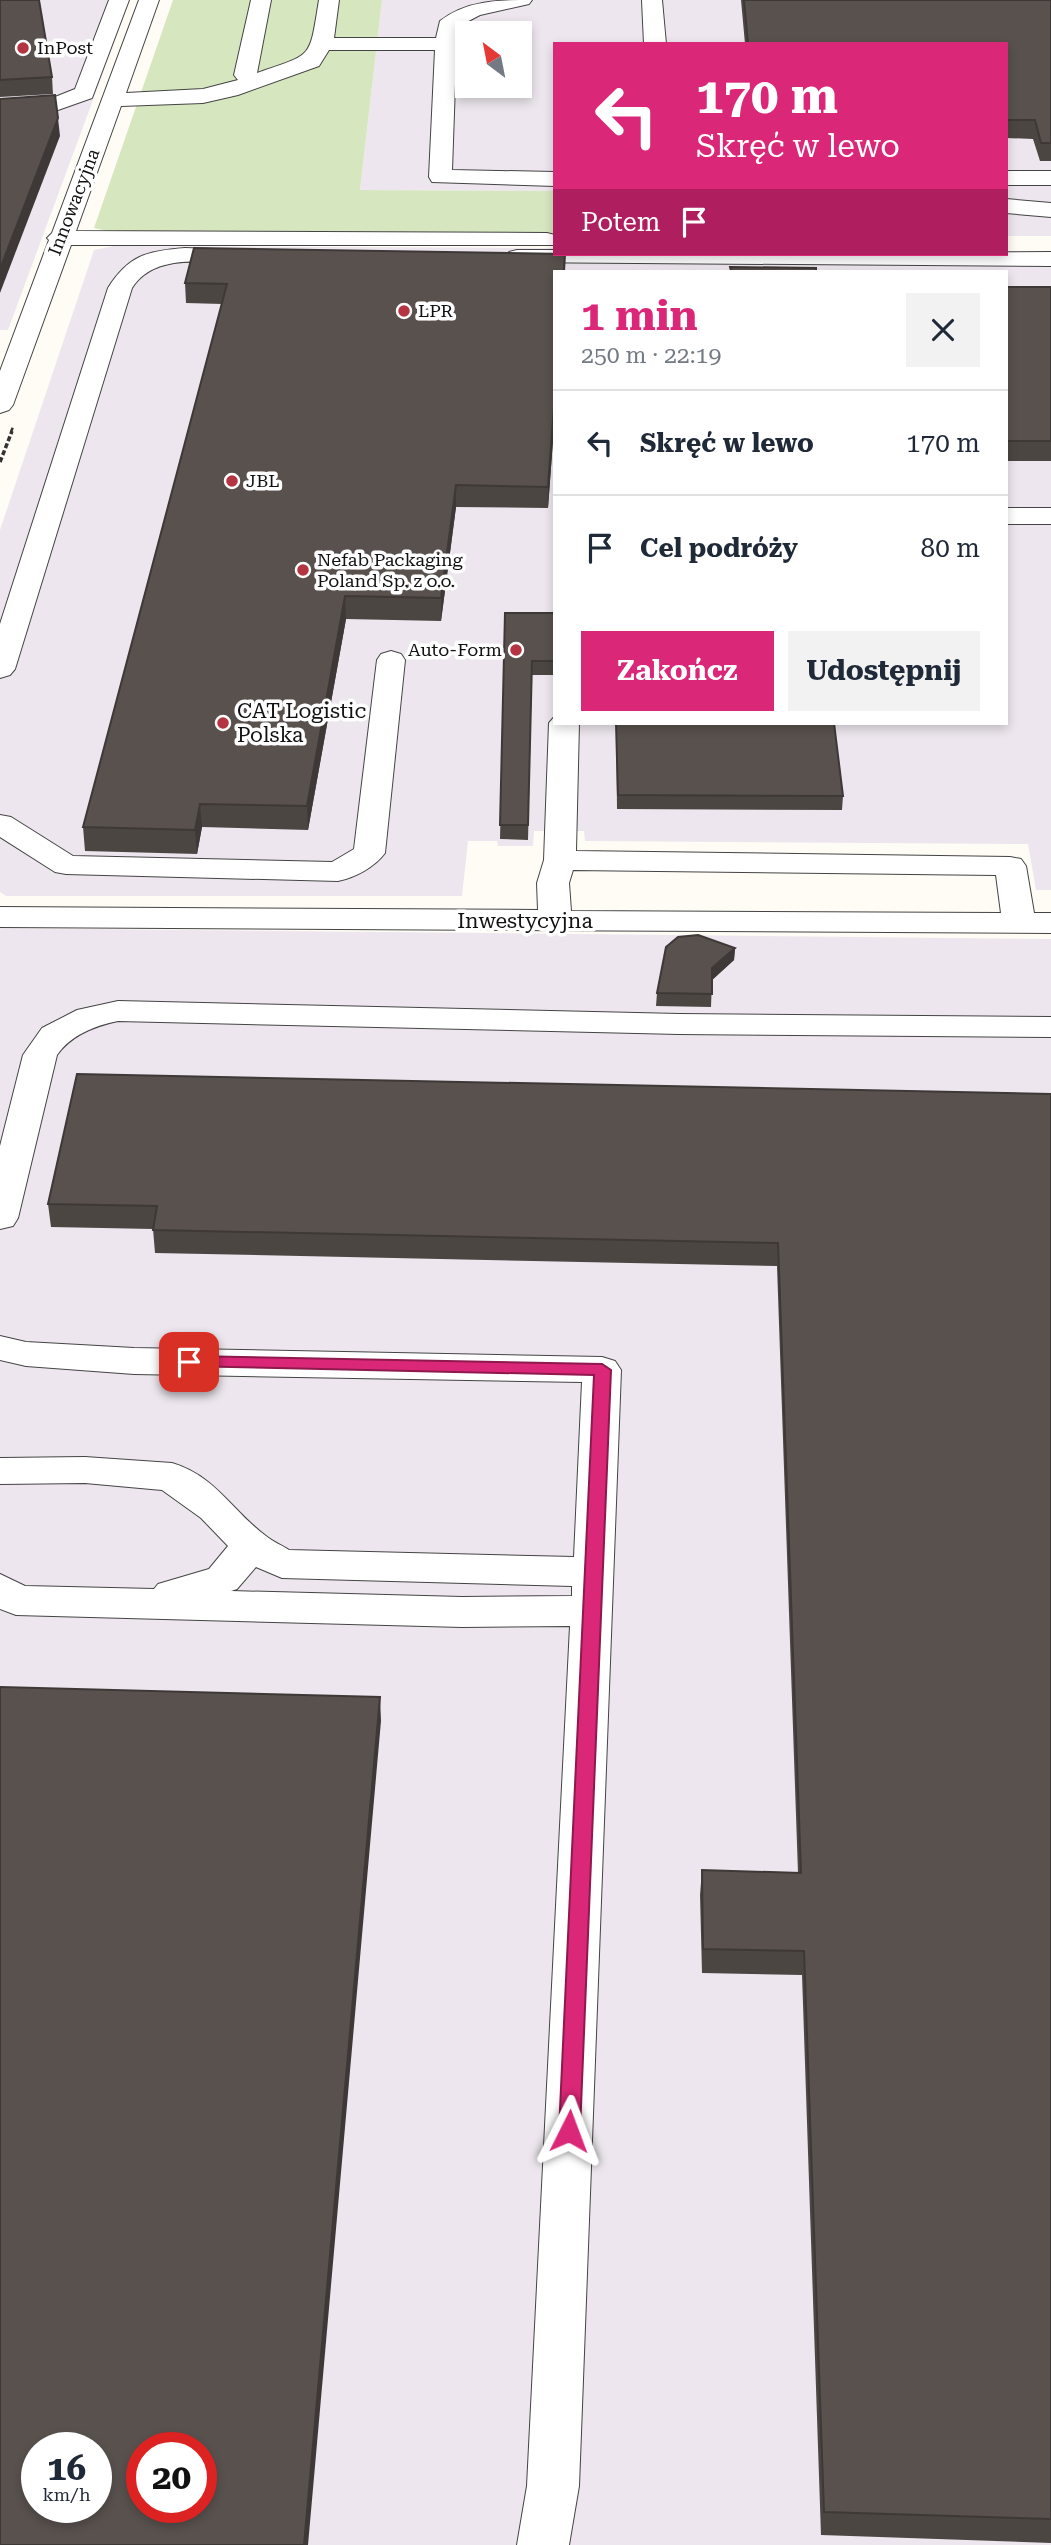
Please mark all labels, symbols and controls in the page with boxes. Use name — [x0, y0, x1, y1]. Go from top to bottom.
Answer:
north arrow — [455, 21, 532, 98]
map controls — [455, 21, 532, 98]
place label: InPost — [37, 37, 93, 58]
marker: InPost — [15, 40, 31, 56]
text: 170 m — [696, 68, 838, 125]
icon: left — [581, 70, 672, 161]
text: Skręć w lewo — [696, 127, 900, 165]
street label: Innowacyjna — [44, 145, 104, 258]
icon: arrive — [675, 203, 713, 241]
text: Potem — [581, 207, 661, 237]
text: 1 min — [581, 291, 698, 340]
button: close — [906, 293, 980, 367]
place label: LPR — [418, 300, 454, 321]
marker: LPR — [396, 303, 412, 319]
text: 250 m · 22:19 — [581, 342, 721, 369]
icon: left — [581, 424, 619, 462]
text: Skręć w lewo — [640, 428, 814, 458]
text: 170 m — [906, 428, 980, 458]
place label: JBL — [246, 470, 279, 491]
marker: JBL — [224, 473, 240, 489]
icon: arrive — [581, 529, 619, 567]
text: Cel podróży — [640, 533, 798, 563]
text: 80 m — [921, 533, 980, 563]
place label: Nefab Packaging Poland Sp. z o.o. — [317, 549, 464, 591]
marker: Nefab Packaging Poland Sp. z o.o. — [295, 562, 311, 578]
button: Zakończ — [581, 631, 774, 711]
button: Udostępnij — [788, 631, 980, 711]
place label: Auto-Form — [408, 639, 502, 660]
marker: Auto-Form — [508, 642, 524, 658]
place label: CAT Logistic Polska — [237, 699, 366, 747]
marker: CAT Logistic Polska — [215, 715, 231, 731]
street label: Inwestycyjna — [457, 909, 593, 933]
pin — [159, 1332, 219, 1392]
icon: arrive — [170, 1343, 208, 1381]
position arrow — [532, 2094, 606, 2168]
speed limit sign: 20 — [126, 2432, 217, 2523]
text: 16 — [47, 2448, 86, 2489]
text: km/h — [42, 2484, 91, 2505]

